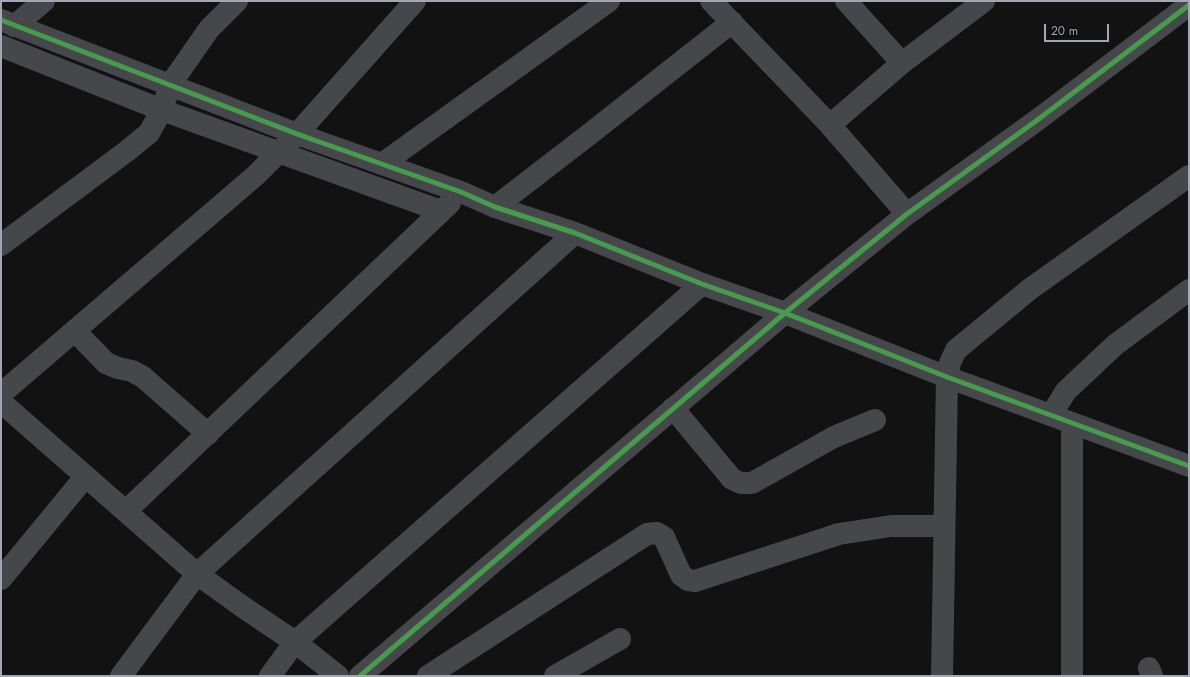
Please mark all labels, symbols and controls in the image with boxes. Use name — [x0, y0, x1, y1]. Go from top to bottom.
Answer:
scale bar — [1046, 16, 1111, 42]
text: 20 m — [1051, 22, 1078, 40]

